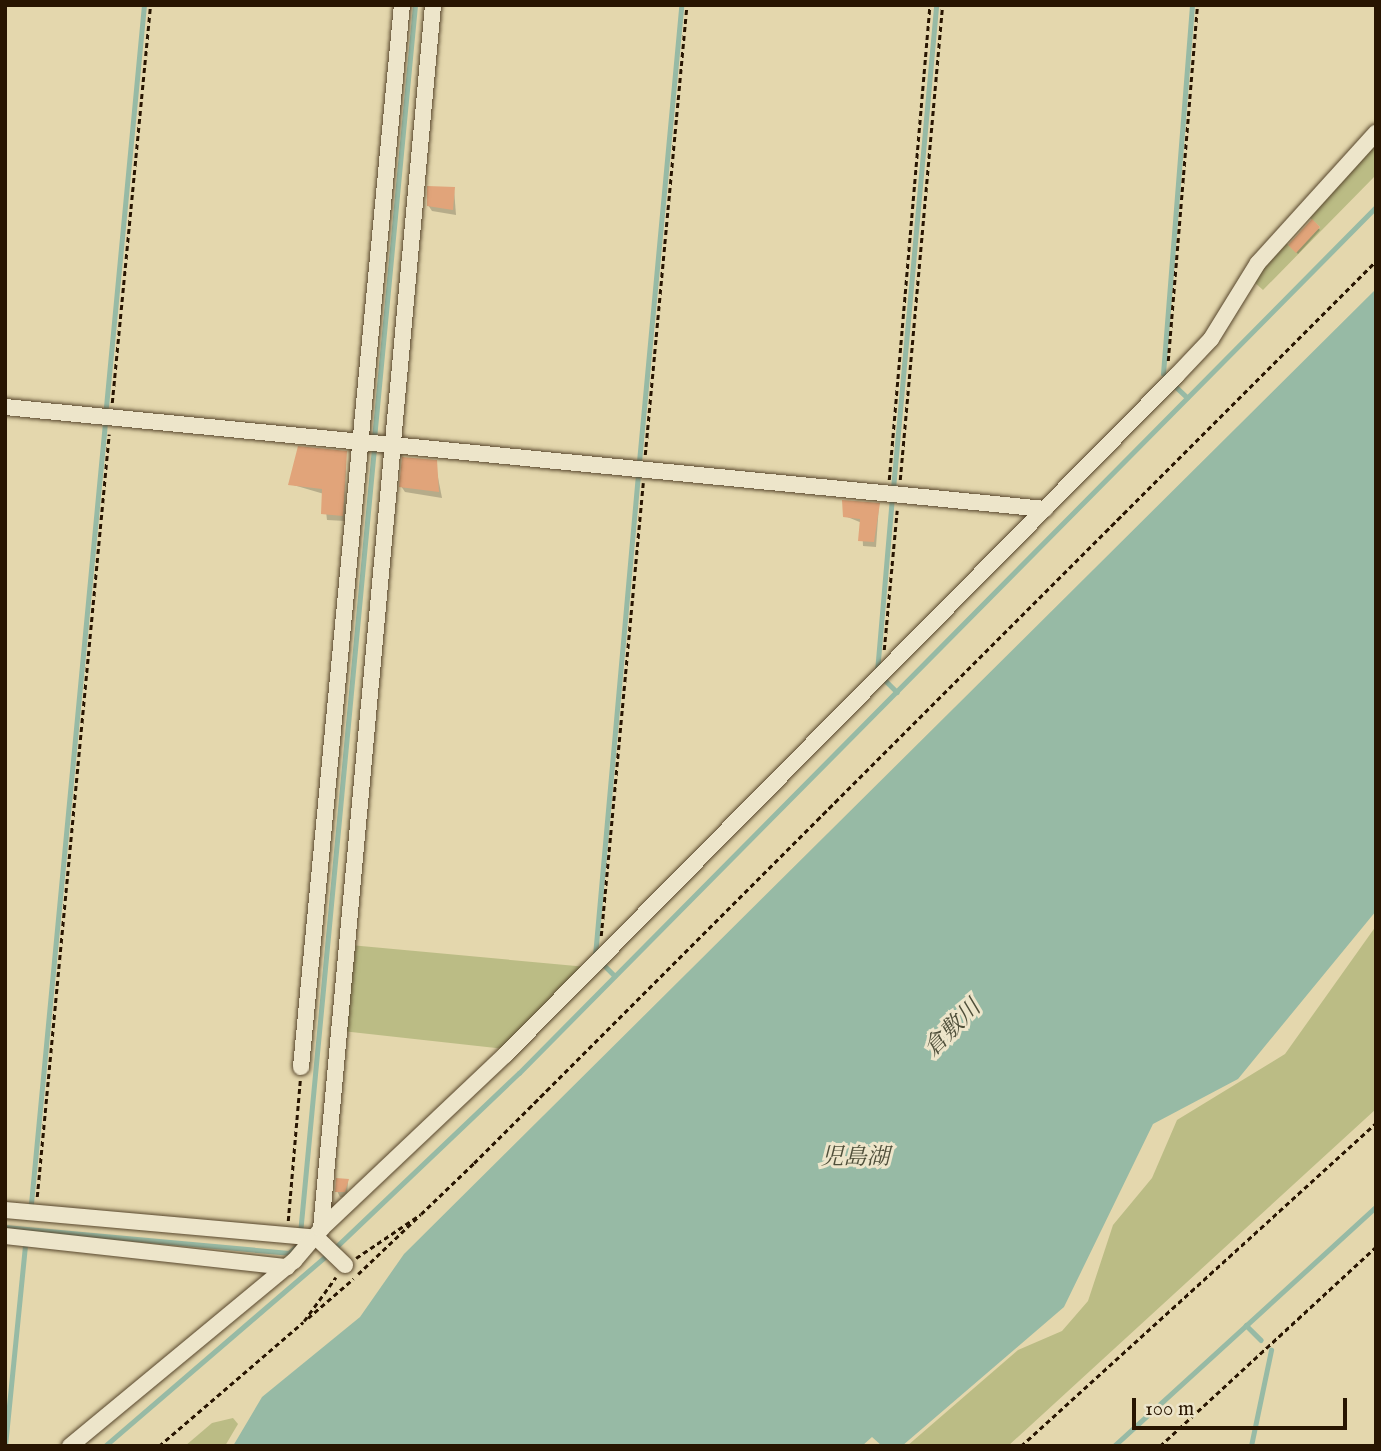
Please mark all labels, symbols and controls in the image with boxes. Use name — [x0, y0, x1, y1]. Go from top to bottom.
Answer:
water label: 倉敷川 — [919, 995, 987, 1063]
water label: 児島湖 — [821, 1144, 889, 1172]
scale bar — [1136, 1384, 1351, 1428]
text: 100 m — [1145, 1396, 1194, 1423]

